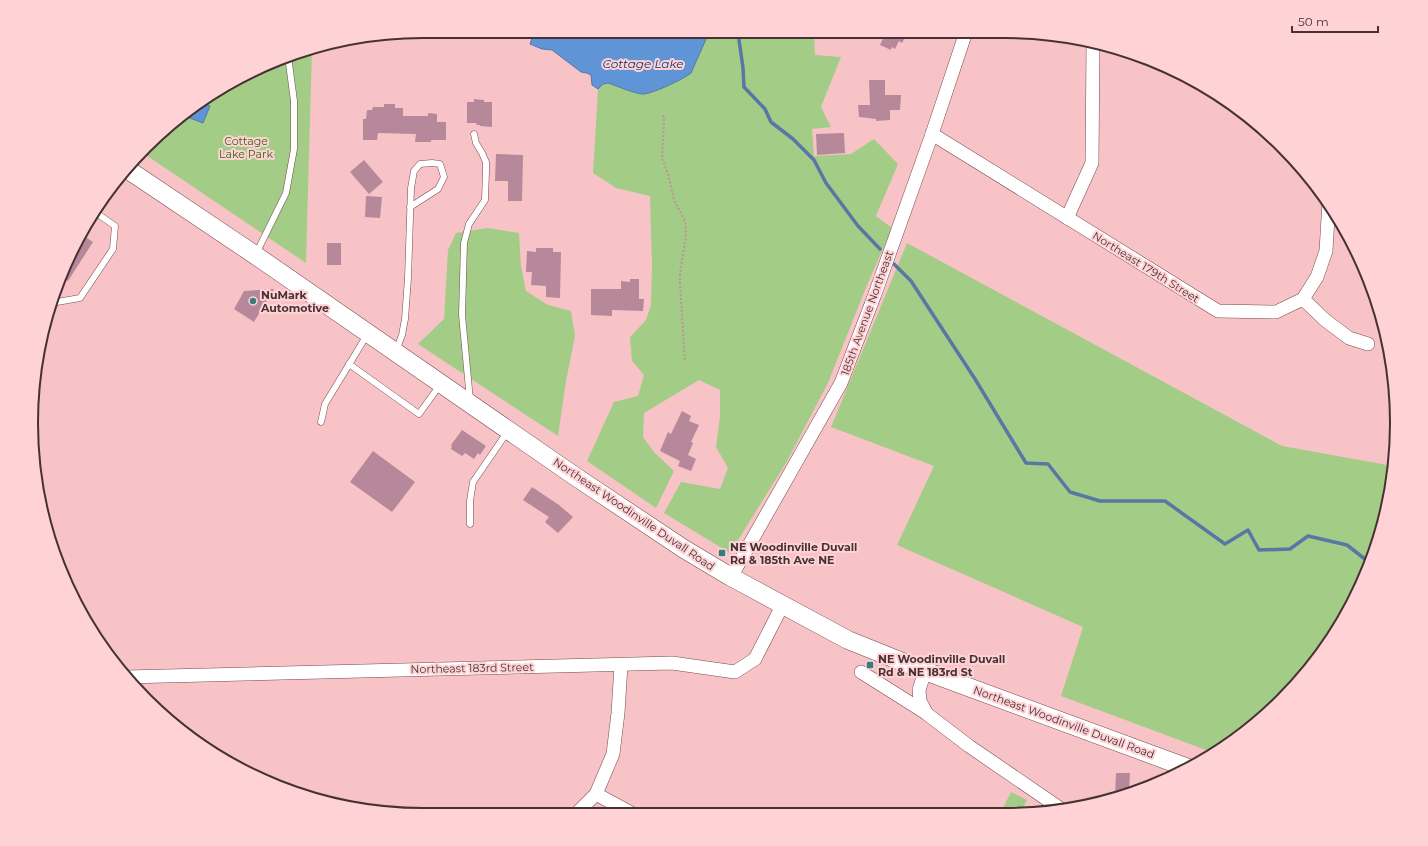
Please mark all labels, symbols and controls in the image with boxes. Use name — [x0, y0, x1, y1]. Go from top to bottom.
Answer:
scale bar — [1292, 8, 1378, 34]
text: 50 m — [1298, 14, 1329, 29]
water label: Cottage Lake — [602, 56, 684, 71]
park label: Cottage Lake Park — [219, 134, 273, 161]
street label: Northeast 179th Street — [1090, 228, 1202, 306]
street label: 185th Avenue Northeast — [838, 248, 896, 377]
place label: NuMark Automotive — [260, 288, 329, 315]
marker: NuMark Automotive — [248, 296, 258, 306]
street label: Northeast Woodinville Duvall Road — [551, 455, 717, 573]
place label: NE Woodinville Duvall Rd & 185th Ave NE — [730, 540, 857, 567]
marker: NE Woodinville Duvall Rd & 185th Ave NE — [717, 548, 727, 558]
place label: NE Woodinville Duvall Rd & NE 183rd St — [878, 652, 1005, 679]
street label: Northeast 183rd Street — [410, 660, 534, 676]
marker: NE Woodinville Duvall Rd & NE 183rd St — [865, 660, 875, 670]
street label: Northeast Woodinville Duvall Road — [971, 683, 1157, 761]

